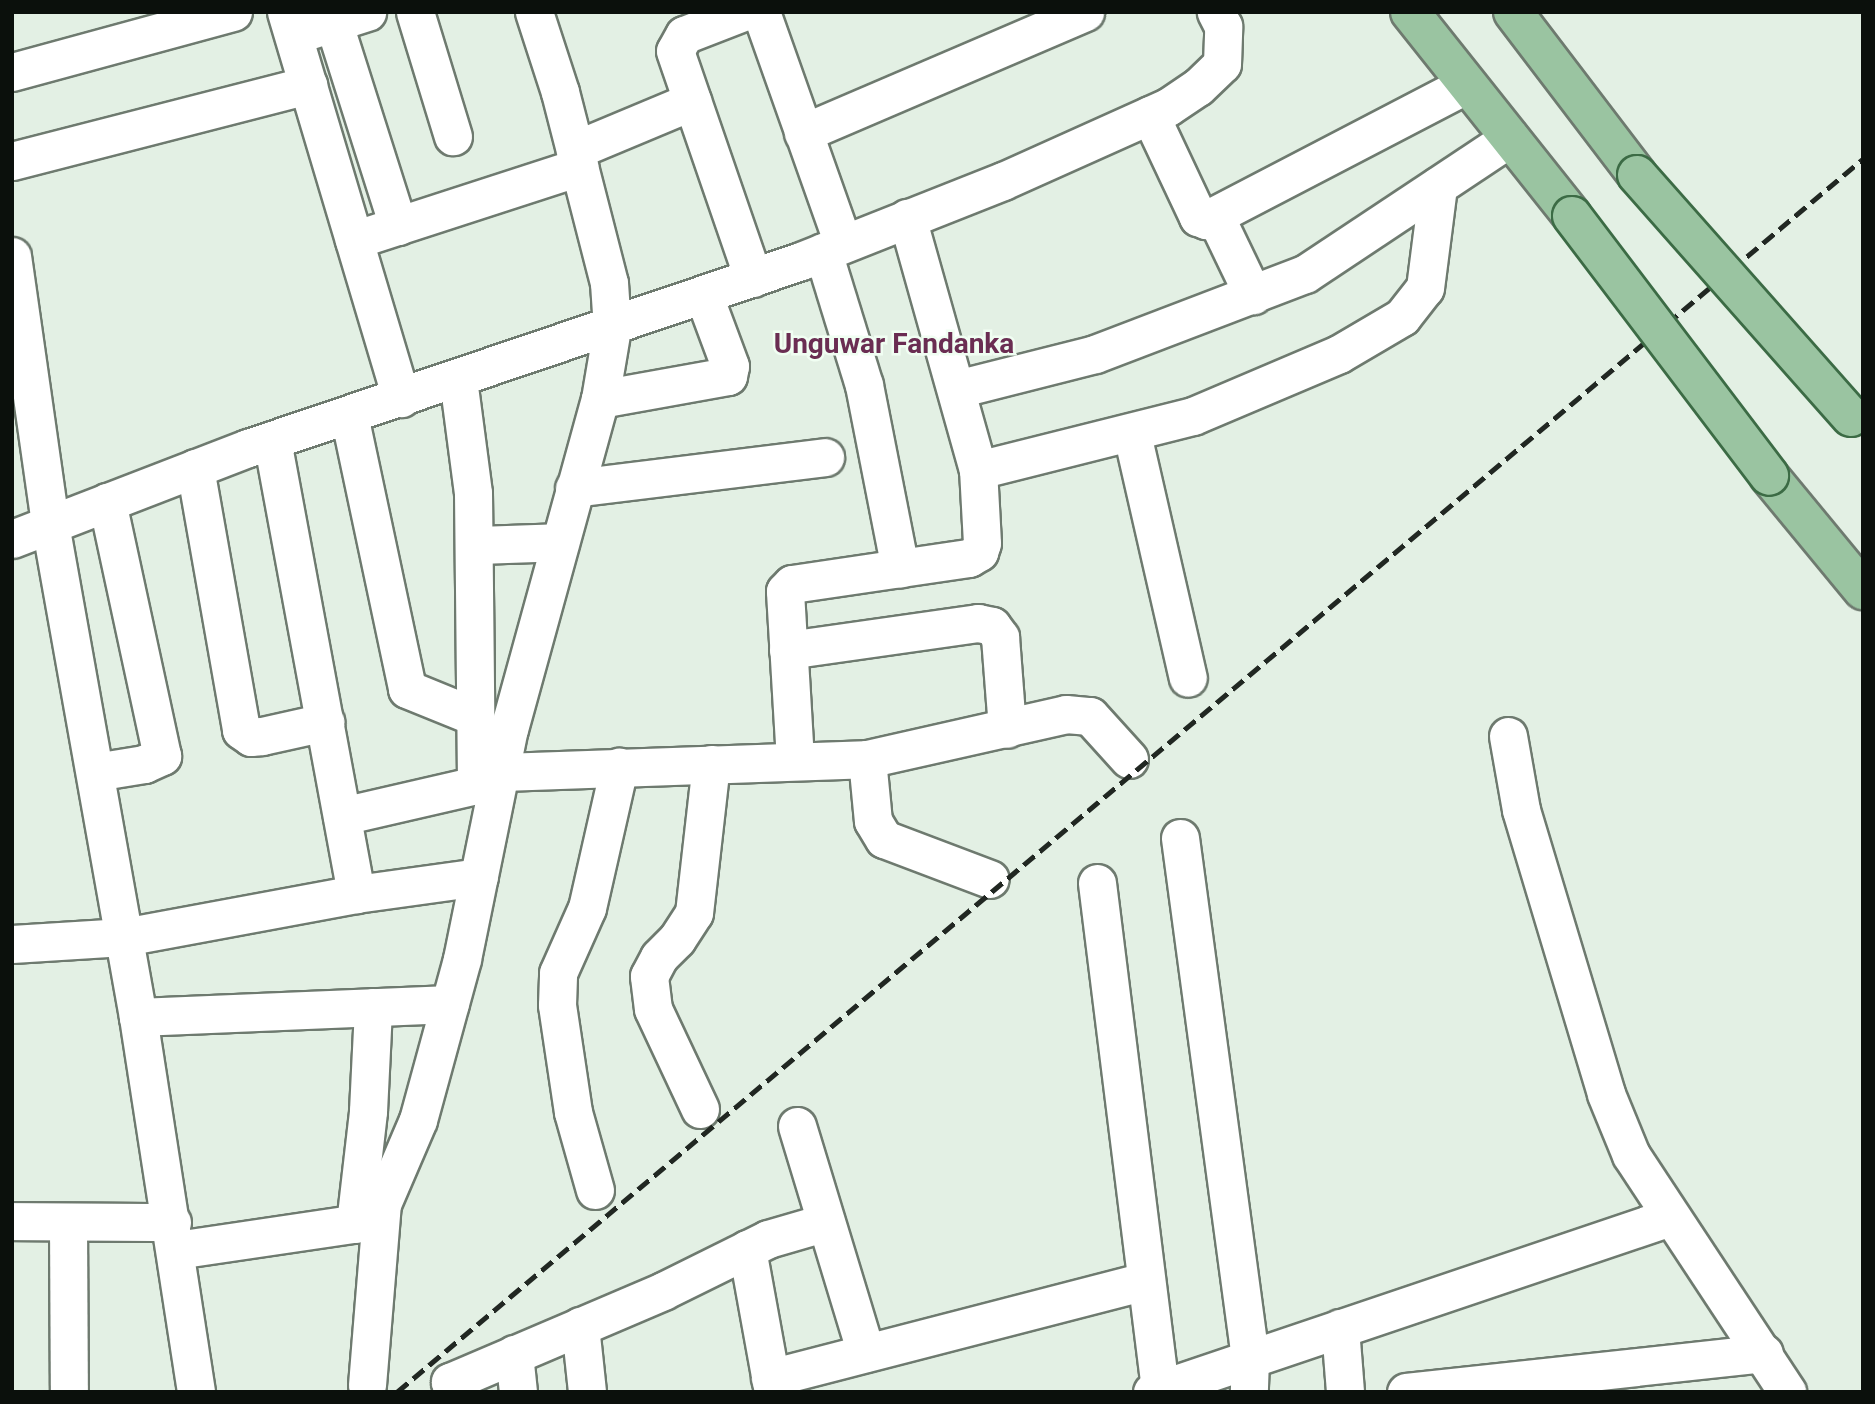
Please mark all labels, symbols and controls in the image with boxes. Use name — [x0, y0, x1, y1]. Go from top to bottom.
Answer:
district label: Unguwar Fandanka — [774, 327, 1014, 361]

